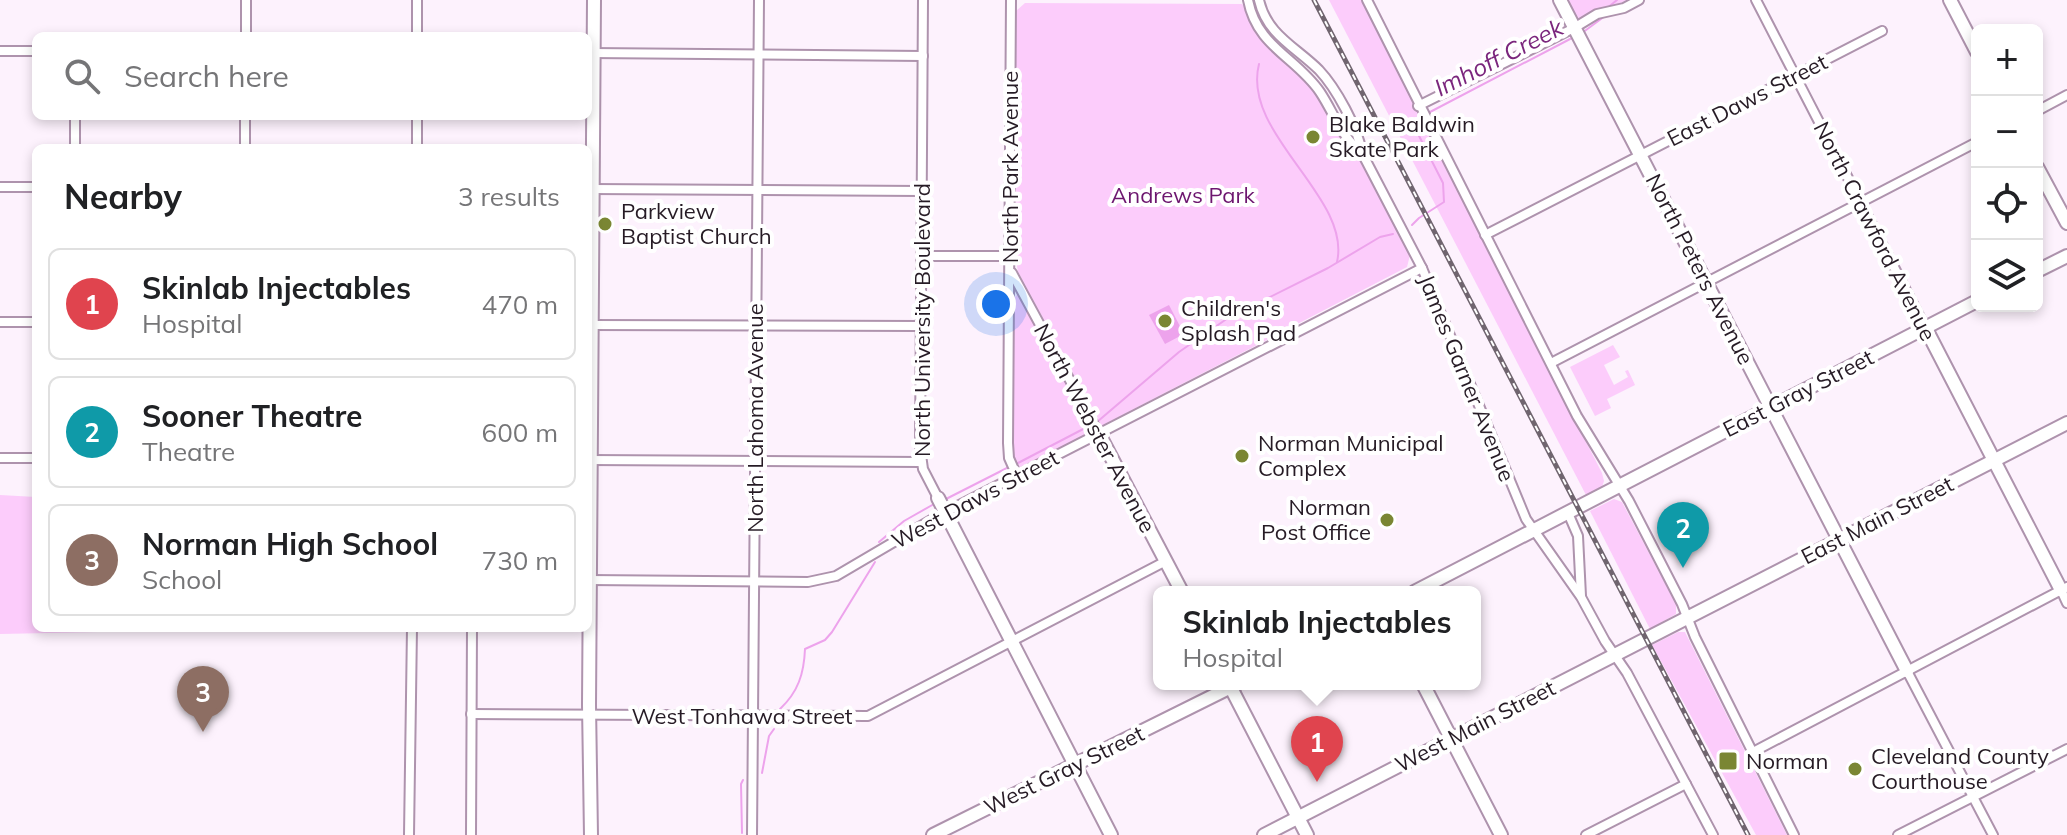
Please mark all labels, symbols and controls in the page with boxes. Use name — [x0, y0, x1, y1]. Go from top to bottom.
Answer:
water label: Imhoff Creek — [1429, 12, 1569, 102]
map controls — [1971, 24, 2043, 312]
button: + — [1971, 24, 2043, 96]
search box — [32, 32, 592, 120]
street label: East Daws Street — [1662, 47, 1832, 152]
icon: search — [60, 54, 104, 98]
text: Search here — [124, 57, 289, 95]
street label: North Park Avenue — [996, 71, 1024, 263]
button: − — [1971, 96, 2043, 168]
place label: Blake Baldwin Skate Park — [1329, 110, 1475, 163]
street label: North Crawford Avenue — [1808, 117, 1942, 345]
marker: Blake Baldwin Skate Park — [1304, 128, 1322, 146]
button: locate — [1971, 168, 2043, 240]
street label: North Peters Avenue — [1640, 169, 1760, 369]
text: Nearby — [64, 175, 182, 218]
text: 3 results — [458, 180, 560, 213]
park label: Andrews Park — [1111, 181, 1256, 209]
street label: North University Boulevard — [908, 183, 936, 457]
place label: Parkview Baptist Church — [621, 197, 772, 250]
marker: Parkview Baptist Church — [596, 215, 614, 233]
button: layers — [1971, 240, 2043, 312]
text: Skinlab Injectables — [142, 269, 411, 307]
street label: James Garner Avenue — [1413, 270, 1521, 486]
your location — [976, 284, 1016, 324]
text: 1 — [84, 288, 100, 321]
text: 470 m — [482, 288, 558, 321]
place label: Children's Splash Pad — [1181, 294, 1296, 347]
street label: North Lahoma Avenue — [741, 303, 769, 533]
text: Hospital — [142, 307, 242, 340]
marker: Children's Splash Pad — [1156, 312, 1174, 330]
street label: North Webster Avenue — [1028, 319, 1162, 537]
street label: East Gray Street — [1718, 343, 1878, 443]
text: Sooner Theatre — [142, 397, 362, 435]
text: 2 — [84, 416, 100, 449]
text: 600 m — [482, 416, 558, 449]
place label: Norman Municipal Complex — [1258, 429, 1444, 482]
text: Theatre — [142, 435, 235, 468]
street label: West Daws Street — [887, 443, 1064, 555]
marker: Norman Municipal Complex — [1233, 447, 1251, 465]
street label: East Main Street — [1796, 469, 1958, 570]
place label: Norman Post Office — [1261, 493, 1371, 546]
pin: 2 — [1657, 502, 1709, 568]
marker: Norman Post Office — [1378, 511, 1396, 529]
text: Norman High School — [142, 525, 438, 563]
text: 3 — [84, 544, 100, 577]
text: 730 m — [482, 544, 558, 577]
text: School — [142, 563, 222, 596]
popup — [1153, 586, 1481, 690]
text: Skinlab Injectables — [1182, 603, 1452, 641]
text: Hospital — [1182, 641, 1283, 674]
pin: 3 — [177, 666, 229, 732]
street label: West Main Street — [1390, 673, 1560, 778]
street label: West Tonhawa Street — [631, 702, 853, 730]
pin: 1 — [1291, 716, 1343, 782]
street label: West Gray Street — [979, 719, 1149, 821]
place label: Cleveland County Courthouse — [1871, 742, 2049, 795]
place label: Norman — [1746, 747, 1828, 775]
marker: Norman — [1717, 750, 1739, 772]
marker: Cleveland County Courthouse — [1846, 760, 1864, 778]

